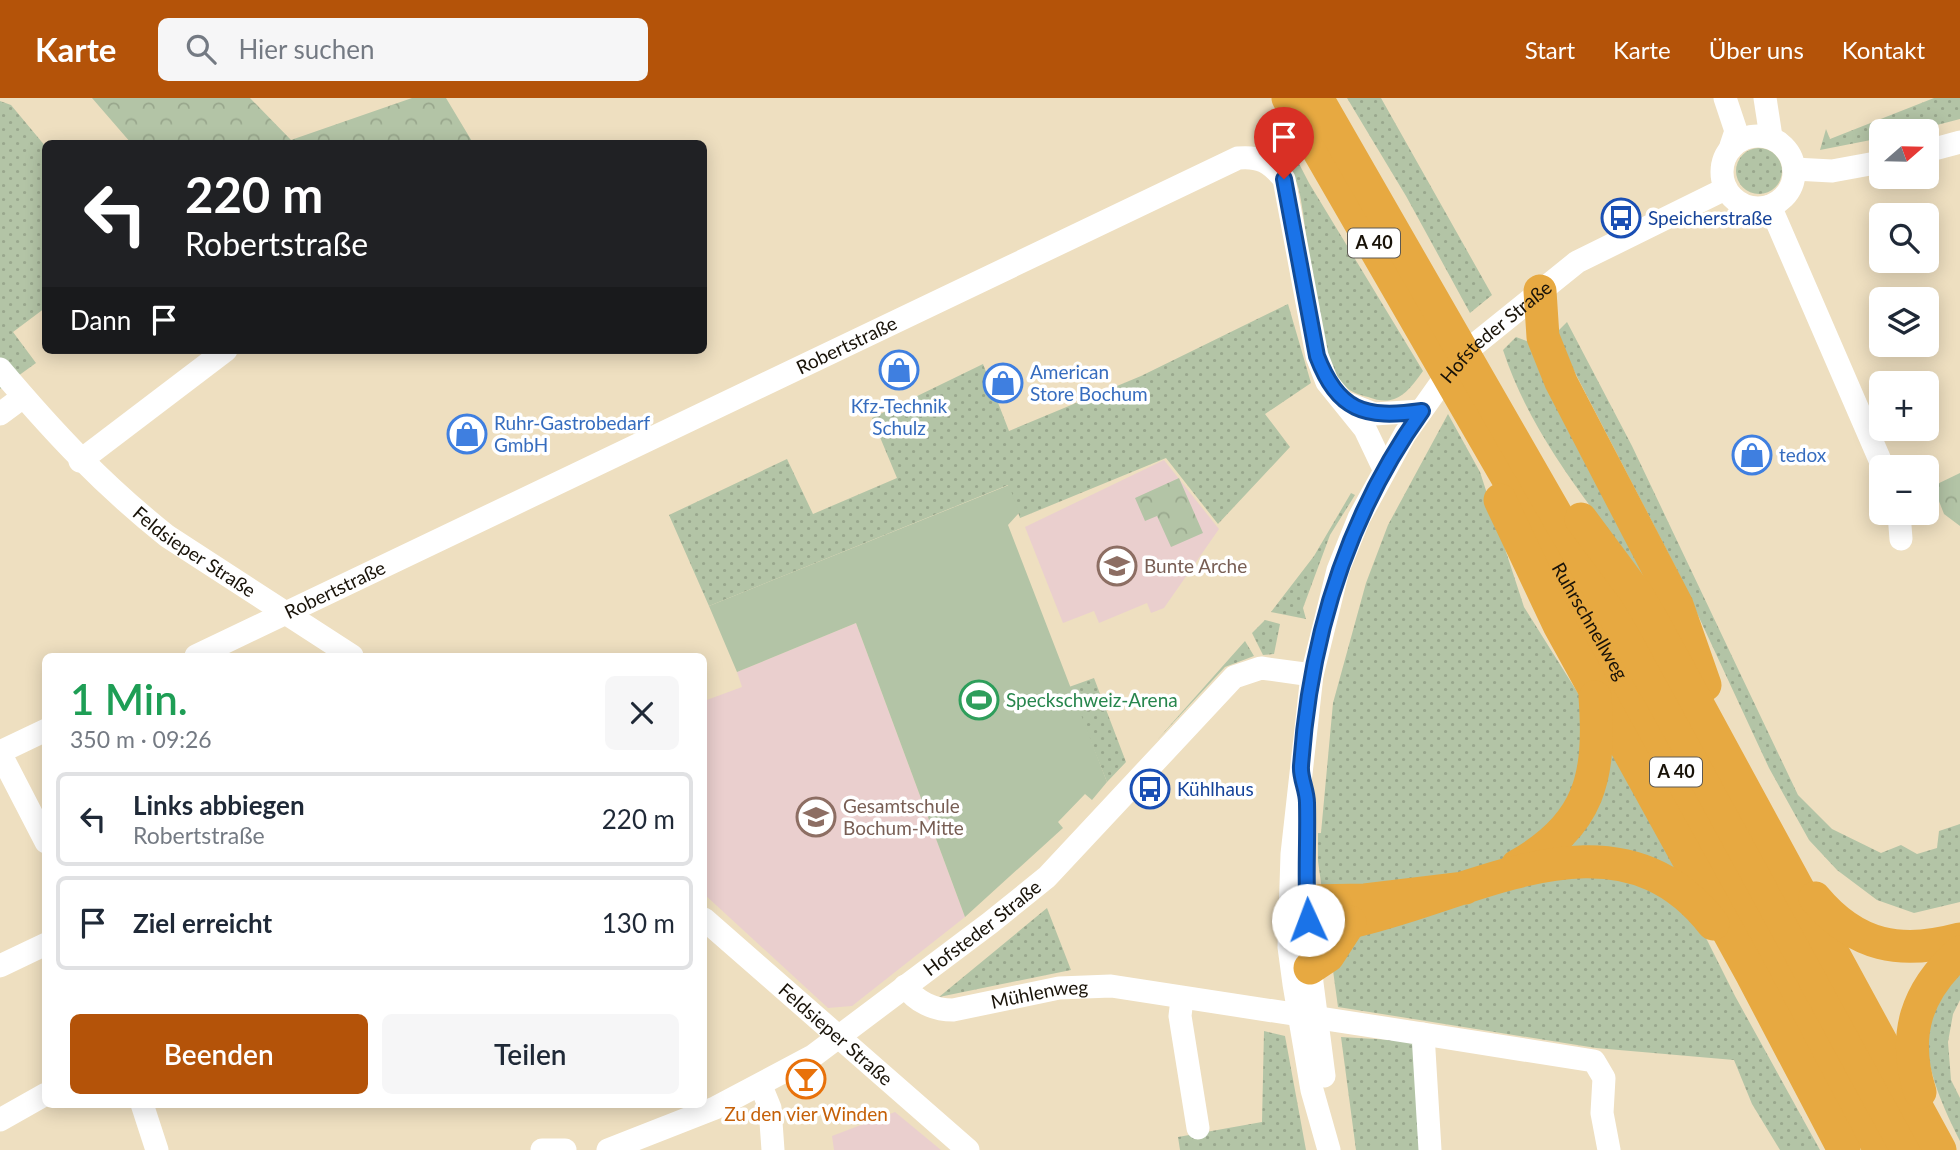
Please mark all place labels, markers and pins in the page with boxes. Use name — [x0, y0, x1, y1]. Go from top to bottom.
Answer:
pin — [1254, 107, 1314, 179]
bus stop icon: Speicherstraße — [1600, 197, 1642, 239]
place label: Speicherstraße — [1648, 206, 1772, 229]
shop icon: Kfz-Technik Schulz — [878, 349, 920, 391]
place label: American Store Bochum — [1030, 360, 1148, 405]
shop icon: American Store Bochum — [982, 362, 1024, 404]
place label: Kfz-Technik Schulz — [851, 394, 948, 439]
place label: Ruhr-Gastrobedarf GmbH — [494, 411, 651, 456]
shop icon: Ruhr-Gastrobedarf GmbH — [446, 413, 488, 455]
shop icon: tedox — [1731, 434, 1773, 476]
place label: tedox — [1779, 443, 1827, 466]
school or university icon: Bunte Arche — [1096, 545, 1138, 587]
place label: Bunte Arche — [1144, 554, 1247, 577]
sports icon: Speckschweiz-Arena — [958, 679, 1000, 721]
place label: Speckschweiz-Arena — [1006, 688, 1178, 711]
bus stop icon: Kühlhaus — [1129, 768, 1171, 810]
place label: Kühlhaus — [1177, 777, 1254, 800]
place label: Gesamtschule Bochum-Mitte — [843, 794, 964, 839]
school or university icon: Gesamtschule Bochum-Mitte — [795, 796, 837, 838]
bar icon: Zu den vier Winden — [785, 1058, 827, 1100]
place label: Zu den vier Winden — [724, 1102, 888, 1125]

